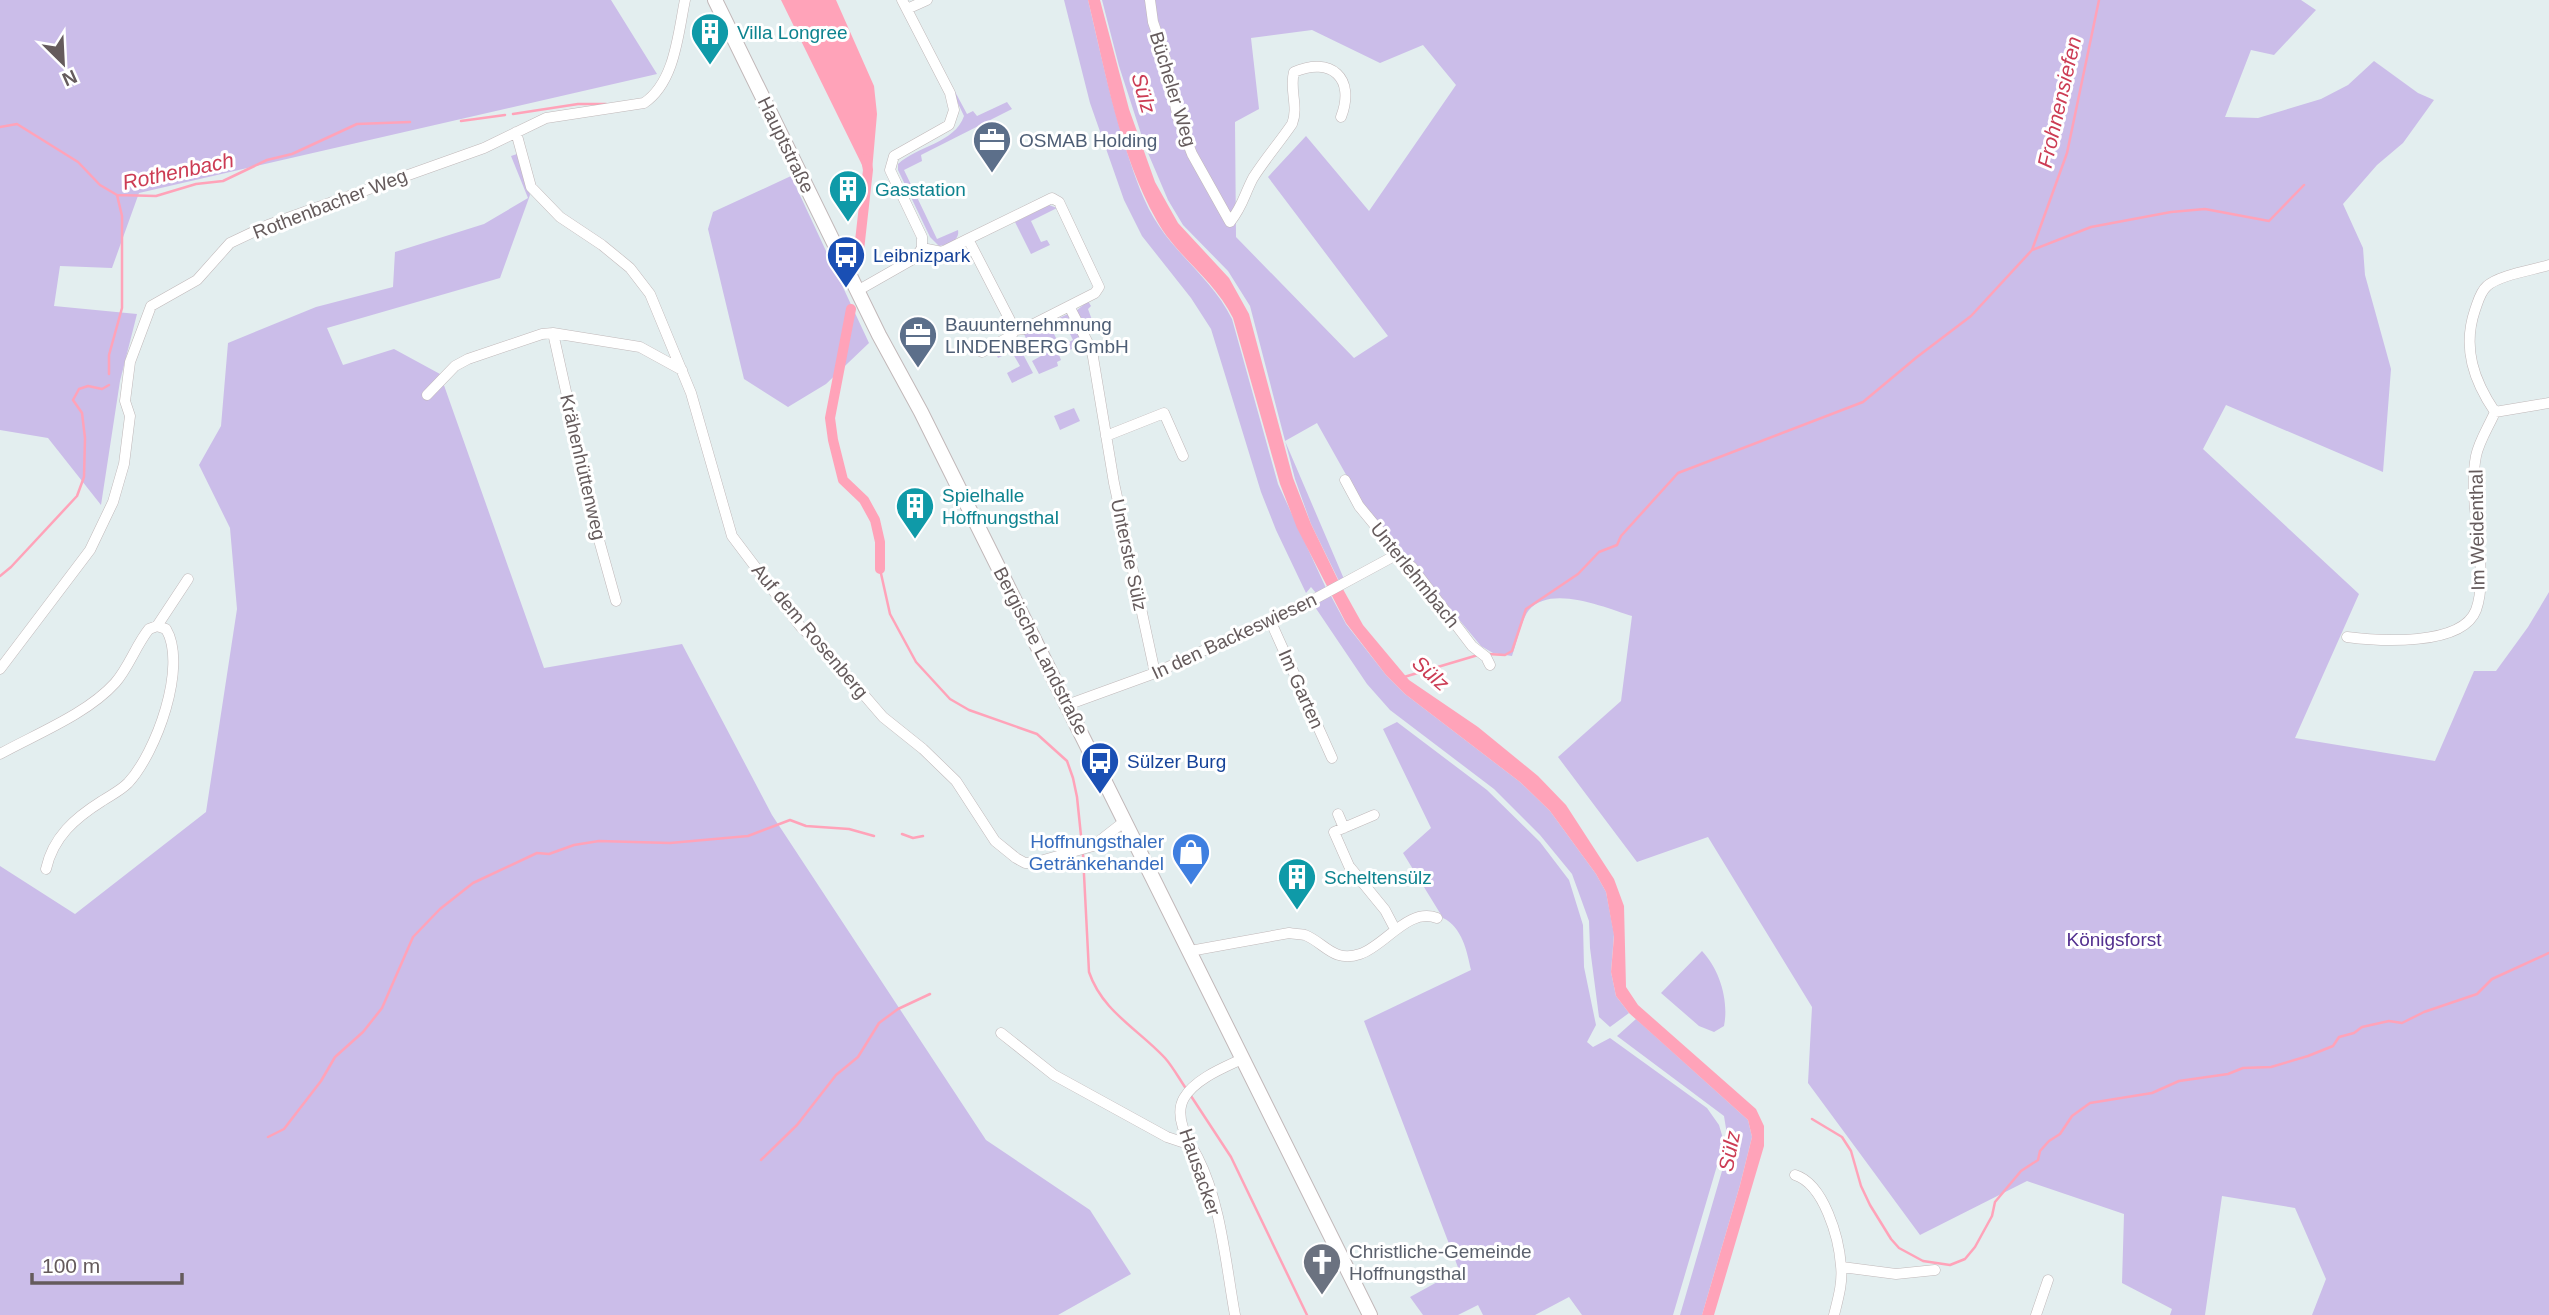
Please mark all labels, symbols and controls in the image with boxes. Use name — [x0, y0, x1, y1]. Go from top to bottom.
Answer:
building icon: Villa Longree — [689, 11, 731, 66]
place label: Villa Longree — [737, 22, 848, 43]
north arrow — [28, 28, 98, 98]
street label: Bücheler Weg — [1146, 29, 1200, 149]
water label: Frohnensiefen — [2033, 34, 2085, 170]
text: N — [59, 66, 80, 90]
water label: Sülz — [1127, 70, 1161, 116]
street label: Hauptstraße — [754, 93, 818, 197]
office icon: OSMAB Holding — [971, 119, 1013, 174]
place label: OSMAB Holding — [1019, 130, 1157, 151]
water label: Rothenbach — [120, 148, 236, 194]
street label: Rothenbacher Weg — [250, 165, 410, 243]
building icon: Gasstation — [827, 168, 869, 223]
place label: Gasstation — [875, 179, 966, 200]
bus stop icon: Leibnizpark — [825, 234, 867, 289]
place label: Leibnizpark — [873, 245, 971, 266]
office icon: Bauunternehmnung LINDENBERG GmbH — [897, 314, 939, 369]
place label: Bauunternehmnung LINDENBERG GmbH — [945, 314, 1129, 357]
street label: Krähenhüttenweg — [556, 392, 610, 542]
street label: Im Weidenthal — [2465, 469, 2489, 591]
building icon: Spielhalle Hoffnungsthal — [894, 485, 936, 540]
place label: Spielhalle Hoffnungsthal — [942, 485, 1059, 528]
street label: Unterste Sülz — [1107, 497, 1151, 613]
street label: Unterlehmbach — [1366, 518, 1464, 632]
street label: Auf dem Rosenberg — [748, 560, 872, 702]
street label: Bergische Landstraße — [989, 563, 1093, 739]
street label: In den Backeswiesen — [1148, 589, 1320, 683]
street label: Im Garten — [1274, 646, 1328, 732]
water label: Sülz — [1408, 651, 1454, 695]
bus stop icon: Sülzer Burg — [1079, 740, 1121, 795]
place label: Sülzer Burg — [1127, 751, 1226, 772]
place label: Hoffnungsthaler Getränkehandel — [1029, 831, 1165, 874]
shop icon: Hoffnungsthaler Getränkehandel — [1170, 831, 1212, 886]
building icon: Scheltensülz — [1276, 856, 1318, 911]
place label: Scheltensülz — [1324, 867, 1432, 888]
park label: Königsforst — [2066, 929, 2162, 950]
street label: Hausacker — [1175, 1126, 1225, 1219]
water label: Sülz — [1714, 1128, 1744, 1173]
church icon: Christliche-Gemeinde Hoffnungsthal — [1301, 1241, 1343, 1296]
place label: Christliche-Gemeinde Hoffnungsthal — [1349, 1241, 1532, 1284]
scale bar — [32, 1242, 182, 1286]
text: 100 m — [42, 1254, 100, 1277]

